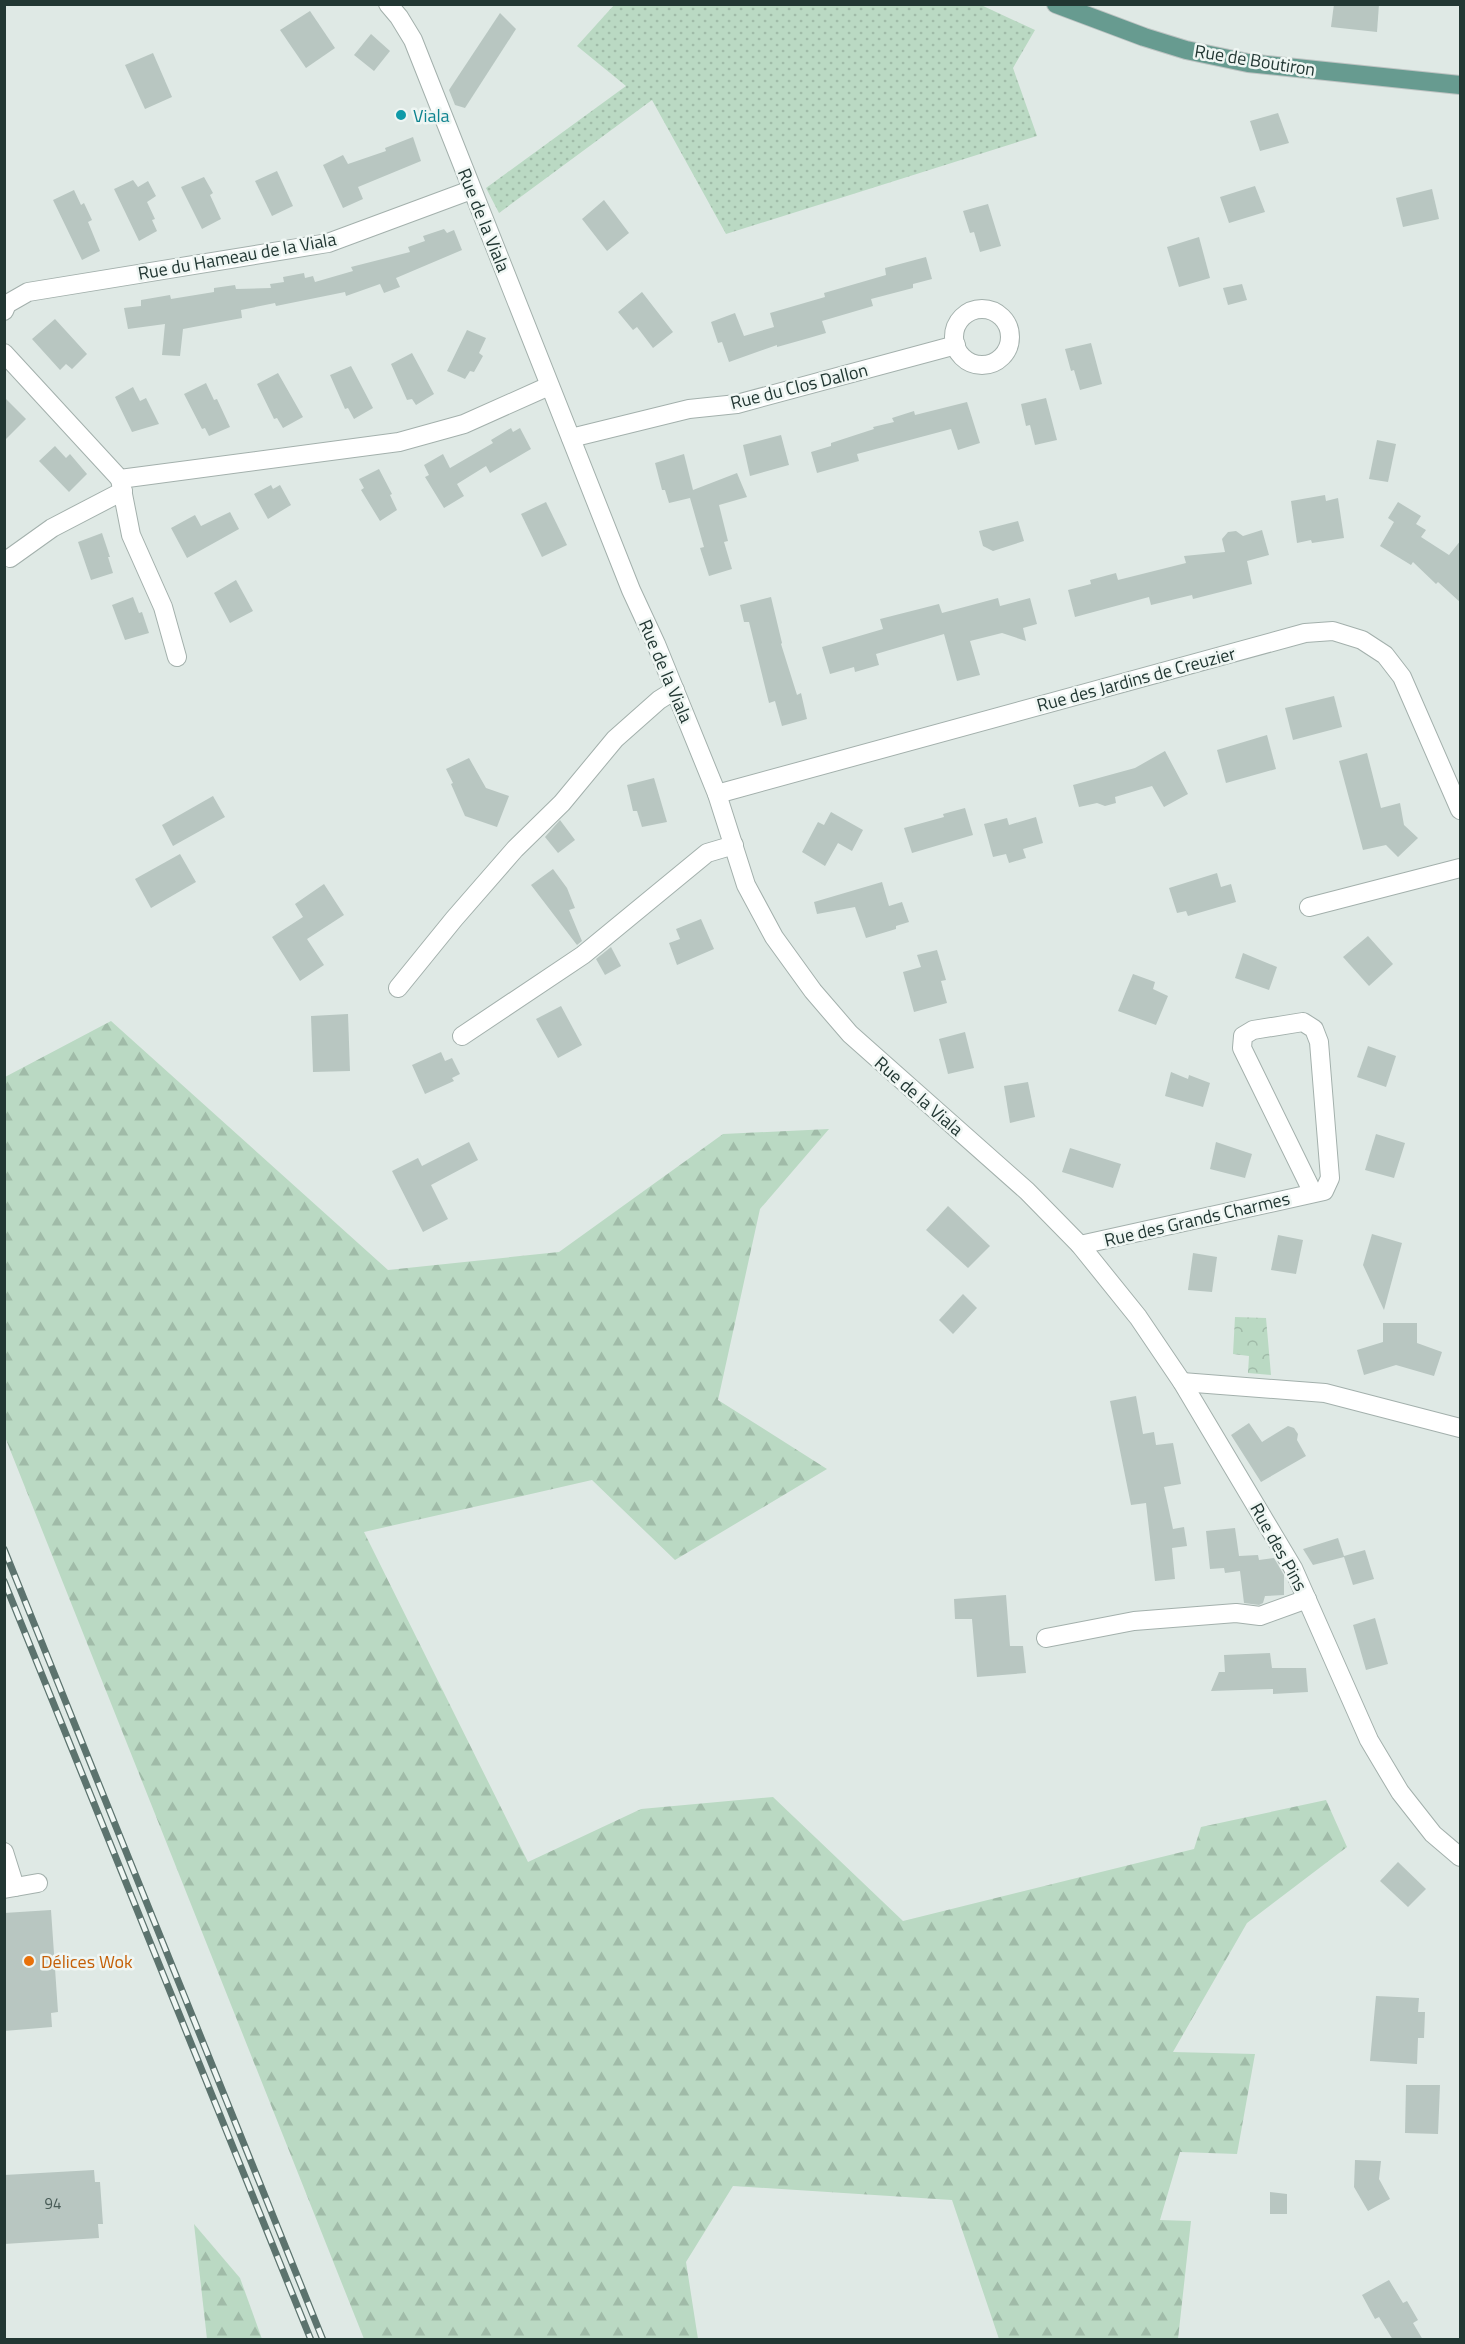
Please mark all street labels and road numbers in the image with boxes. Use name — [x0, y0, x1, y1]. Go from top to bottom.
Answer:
street label: Rue de Boutiron — [1193, 37, 1317, 83]
street label: Rue de la Viala — [451, 164, 517, 276]
street label: Rue du Hameau de la Viala — [136, 225, 338, 287]
street label: Rue du Clos Dallon — [728, 356, 870, 416]
street label: Rue de la Viala — [632, 615, 700, 727]
street label: Rue des Jardins de Creuzier — [1034, 639, 1238, 719]
street label: Rue de la Viala — [869, 1050, 969, 1142]
street label: Rue des Grands Charmes — [1102, 1185, 1292, 1253]
street label: Rue des Pins — [1244, 1498, 1314, 1596]

